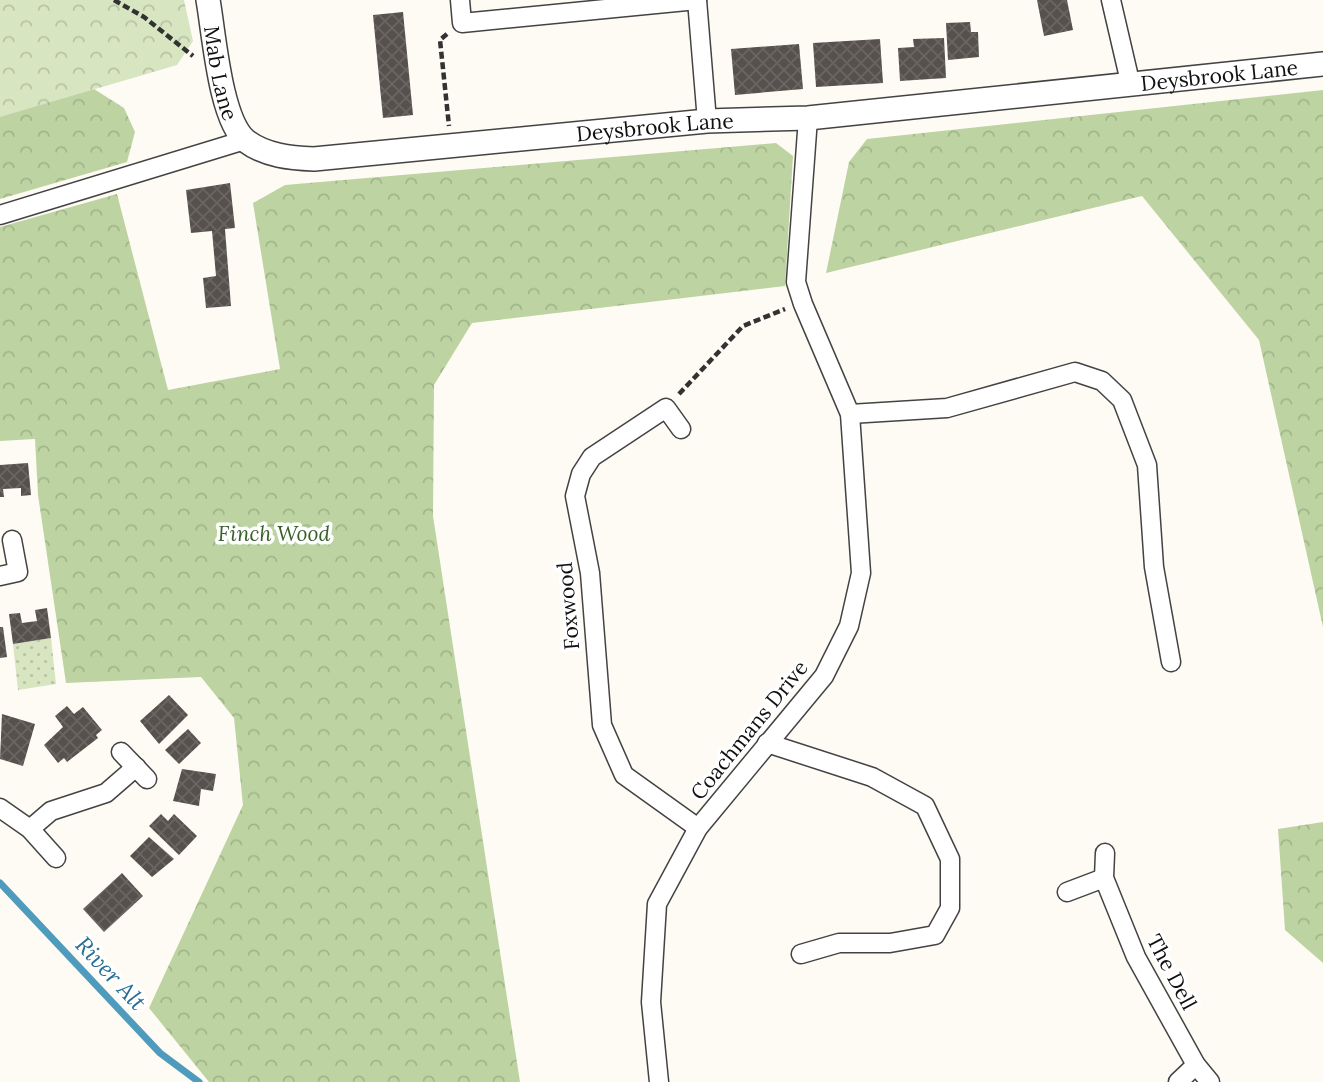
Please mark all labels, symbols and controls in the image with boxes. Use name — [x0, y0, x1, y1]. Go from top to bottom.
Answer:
street label: Mab Lane — [198, 24, 244, 124]
street label: Deysbrook Lane — [1139, 53, 1299, 97]
street label: Deysbrook Lane — [575, 107, 734, 147]
park label: Finch Wood — [218, 520, 330, 547]
street label: Foxwood — [551, 561, 585, 651]
street label: Coachmans Drive — [684, 655, 814, 805]
water label: River Alt — [69, 930, 153, 1016]
street label: The Dell — [1141, 930, 1203, 1014]

